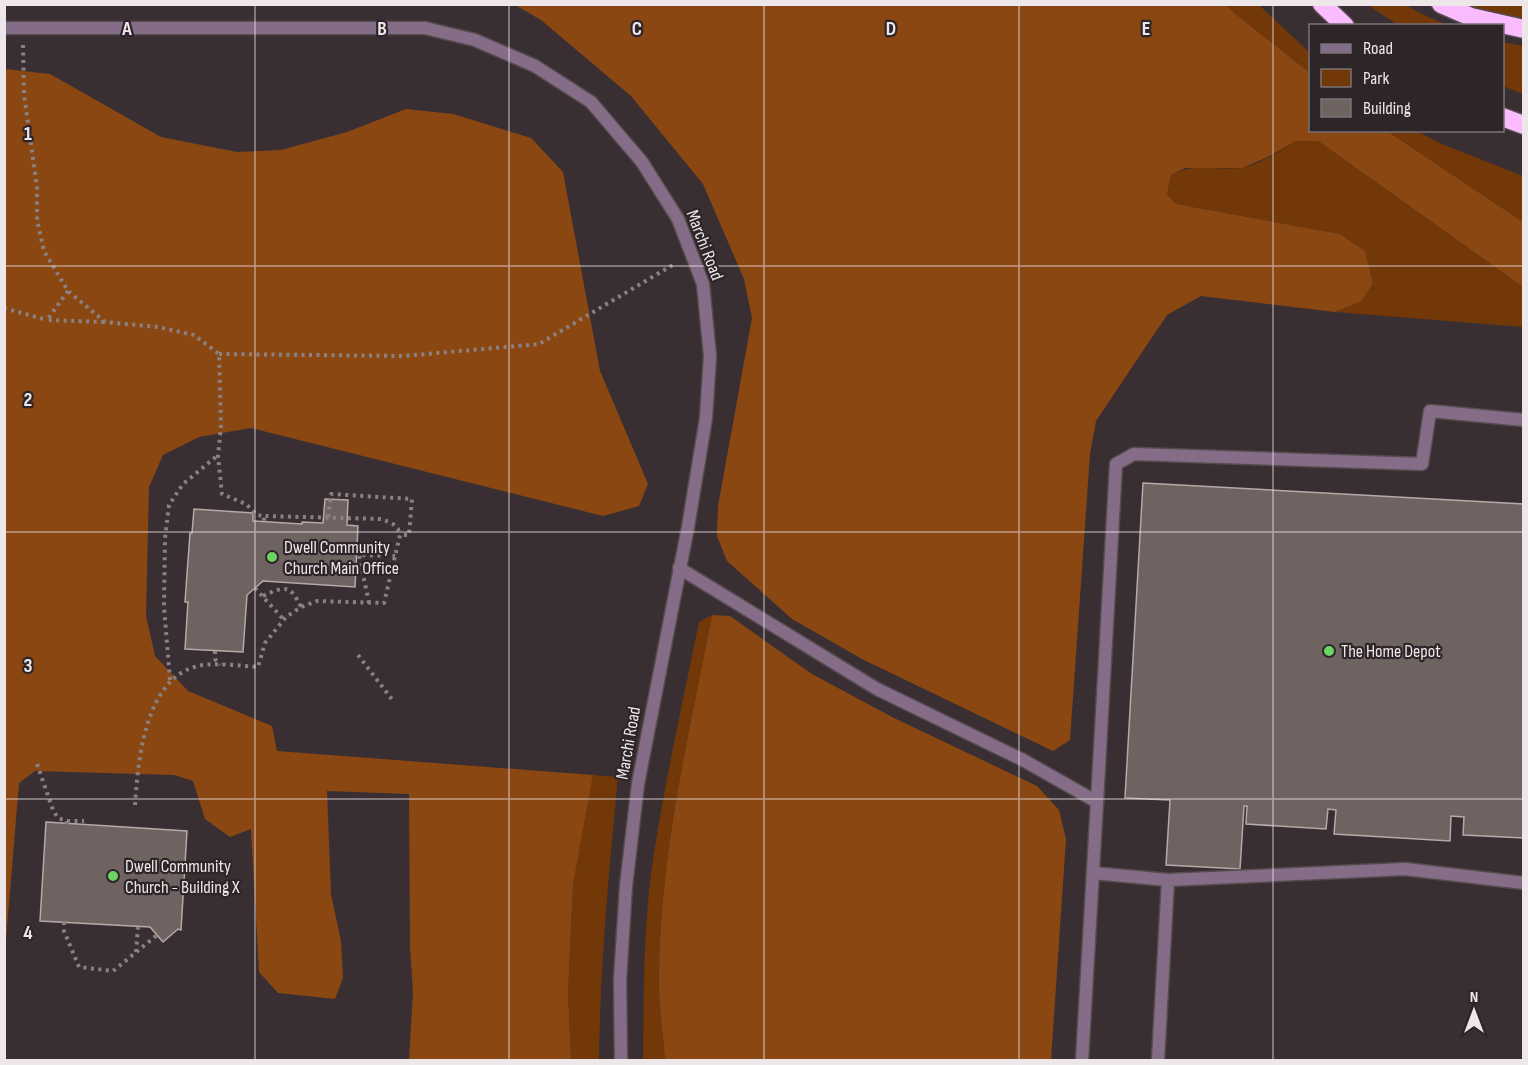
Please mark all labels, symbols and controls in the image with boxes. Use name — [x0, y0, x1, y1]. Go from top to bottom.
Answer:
text: A — [121, 17, 132, 41]
text: B — [377, 17, 387, 41]
text: C — [632, 17, 642, 41]
text: D — [886, 17, 896, 41]
text: E — [1142, 17, 1150, 41]
legend — [1309, 24, 1504, 132]
text: Road — [1363, 38, 1393, 59]
text: Park — [1363, 68, 1389, 89]
text: Building — [1363, 98, 1411, 119]
text: 1 — [24, 122, 32, 146]
street label: Marchi Road — [682, 207, 728, 283]
text: 2 — [24, 388, 32, 412]
place label: Dwell Community Church Main Office — [284, 537, 399, 579]
marker: Dwell Community Church Main Office — [265, 550, 279, 564]
place label: The Home Depot — [1341, 641, 1441, 662]
marker: The Home Depot — [1322, 644, 1336, 658]
text: 3 — [24, 654, 33, 678]
street label: Marchi Road — [612, 705, 645, 781]
place label: Dwell Community Church - Building X — [125, 856, 240, 898]
marker: Dwell Community Church - Building X — [106, 869, 120, 883]
text: 4 — [23, 921, 33, 945]
north arrow — [1444, 981, 1504, 1041]
text: N — [1470, 988, 1478, 1007]

